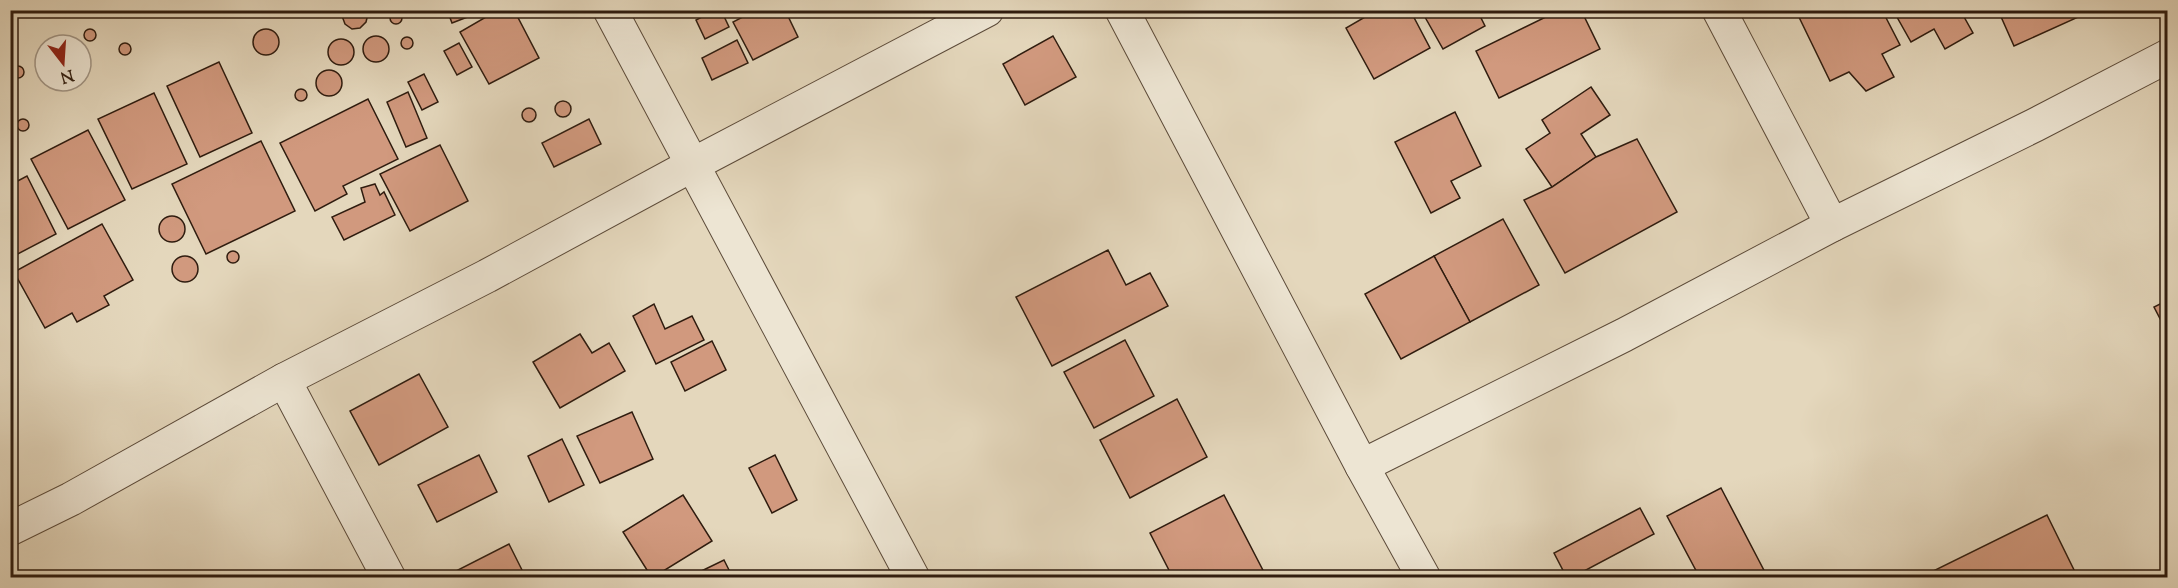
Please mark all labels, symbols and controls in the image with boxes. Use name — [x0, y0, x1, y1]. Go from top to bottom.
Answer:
north arrow — [33, 33, 93, 93]
text: N — [57, 62, 76, 88]

